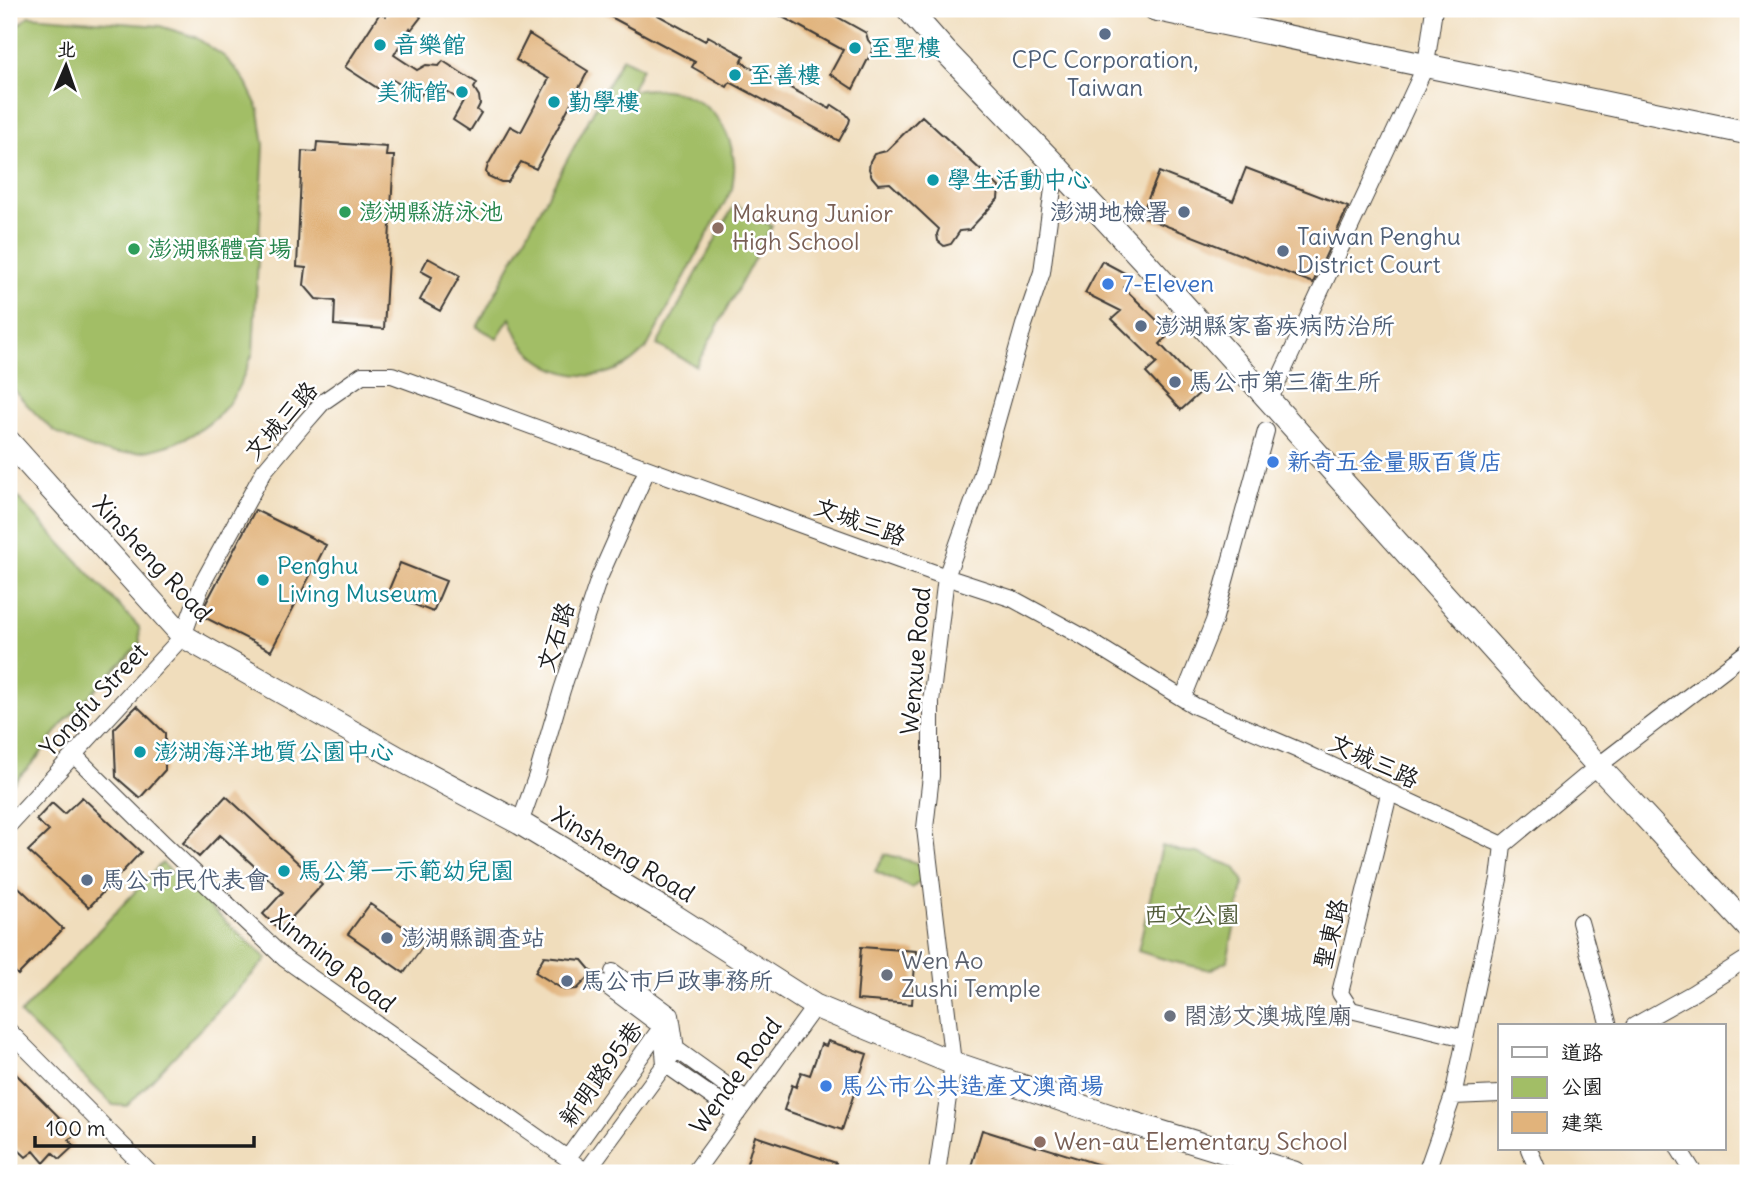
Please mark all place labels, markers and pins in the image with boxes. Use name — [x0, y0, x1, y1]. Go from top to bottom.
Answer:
marker: CPC Corporation, Taiwan — [1097, 26, 1113, 42]
place label: 音樂館 — [394, 29, 466, 59]
place label: 至聖樓 — [869, 32, 941, 62]
marker: 音樂館 — [372, 37, 388, 53]
marker: 至聖樓 — [847, 40, 863, 56]
place label: CPC Corporation, Taiwan — [1012, 44, 1198, 102]
place label: 至善樓 — [749, 59, 821, 89]
marker: 至善樓 — [727, 67, 743, 83]
place label: 美術館 — [376, 76, 448, 106]
marker: 美術館 — [454, 84, 470, 100]
place label: 勤學樓 — [568, 86, 640, 116]
marker: 勤學樓 — [546, 94, 562, 110]
place label: 學生活動中心 — [947, 164, 1091, 194]
marker: 學生活動中心 — [925, 172, 941, 188]
place label: 澎湖縣游泳池 — [359, 196, 503, 226]
place label: 澎湖地檢署 — [1050, 196, 1170, 226]
place label: Makung Junior High School — [732, 198, 893, 256]
marker: 澎湖縣游泳池 — [337, 204, 353, 220]
marker: 澎湖地檢署 — [1176, 204, 1192, 220]
marker: Makung Junior High School — [710, 220, 726, 236]
place label: Taiwan Penghu District Court — [1297, 221, 1461, 279]
place label: 澎湖縣體育場 — [148, 233, 292, 263]
marker: 澎湖縣體育場 — [126, 241, 142, 257]
marker: Taiwan Penghu District Court — [1275, 243, 1291, 259]
place label: 7-Eleven — [1122, 268, 1214, 298]
marker: 7-Eleven — [1100, 276, 1116, 292]
place label: 澎湖縣家畜疾病防治所 — [1155, 310, 1395, 340]
marker: 澎湖縣家畜疾病防治所 — [1133, 318, 1149, 334]
place label: 馬公市第三衛生所 — [1189, 366, 1381, 396]
marker: 馬公市第三衛生所 — [1167, 374, 1183, 390]
place label: 新奇五金量販百貨店 — [1287, 446, 1503, 476]
marker: 新奇五金量販百貨店 — [1265, 454, 1281, 470]
place label: Penghu Living Museum — [277, 550, 438, 608]
marker: Penghu Living Museum — [255, 572, 271, 588]
place label: 澎湖海洋地質公園中心 — [154, 736, 394, 766]
marker: 澎湖海洋地質公園中心 — [132, 744, 148, 760]
place label: 馬公第一示範幼兒園 — [298, 855, 514, 885]
marker: 馬公第一示範幼兒園 — [276, 863, 292, 879]
place label: 馬公市民代表會 — [101, 864, 269, 894]
marker: 馬公市民代表會 — [79, 872, 95, 888]
place label: 澎湖縣調查站 — [401, 922, 545, 952]
marker: 澎湖縣調查站 — [379, 930, 395, 946]
place label: Wen Ao Zushi Temple — [901, 945, 1041, 1003]
place label: 馬公市戶政事務所 — [581, 965, 773, 995]
marker: Wen Ao Zushi Temple — [879, 967, 895, 983]
marker: 馬公市戶政事務所 — [559, 973, 575, 989]
place label: 閤澎文澳城隍廟 — [1184, 1000, 1352, 1030]
marker: 閤澎文澳城隍廟 — [1162, 1008, 1178, 1024]
place label: 馬公市公共造產文澳商場 — [840, 1070, 1104, 1100]
marker: 馬公市公共造產文澳商場 — [818, 1078, 834, 1094]
place label: Wen-au Elementary School — [1054, 1126, 1348, 1156]
marker: Wen-au Elementary School — [1032, 1134, 1048, 1150]

